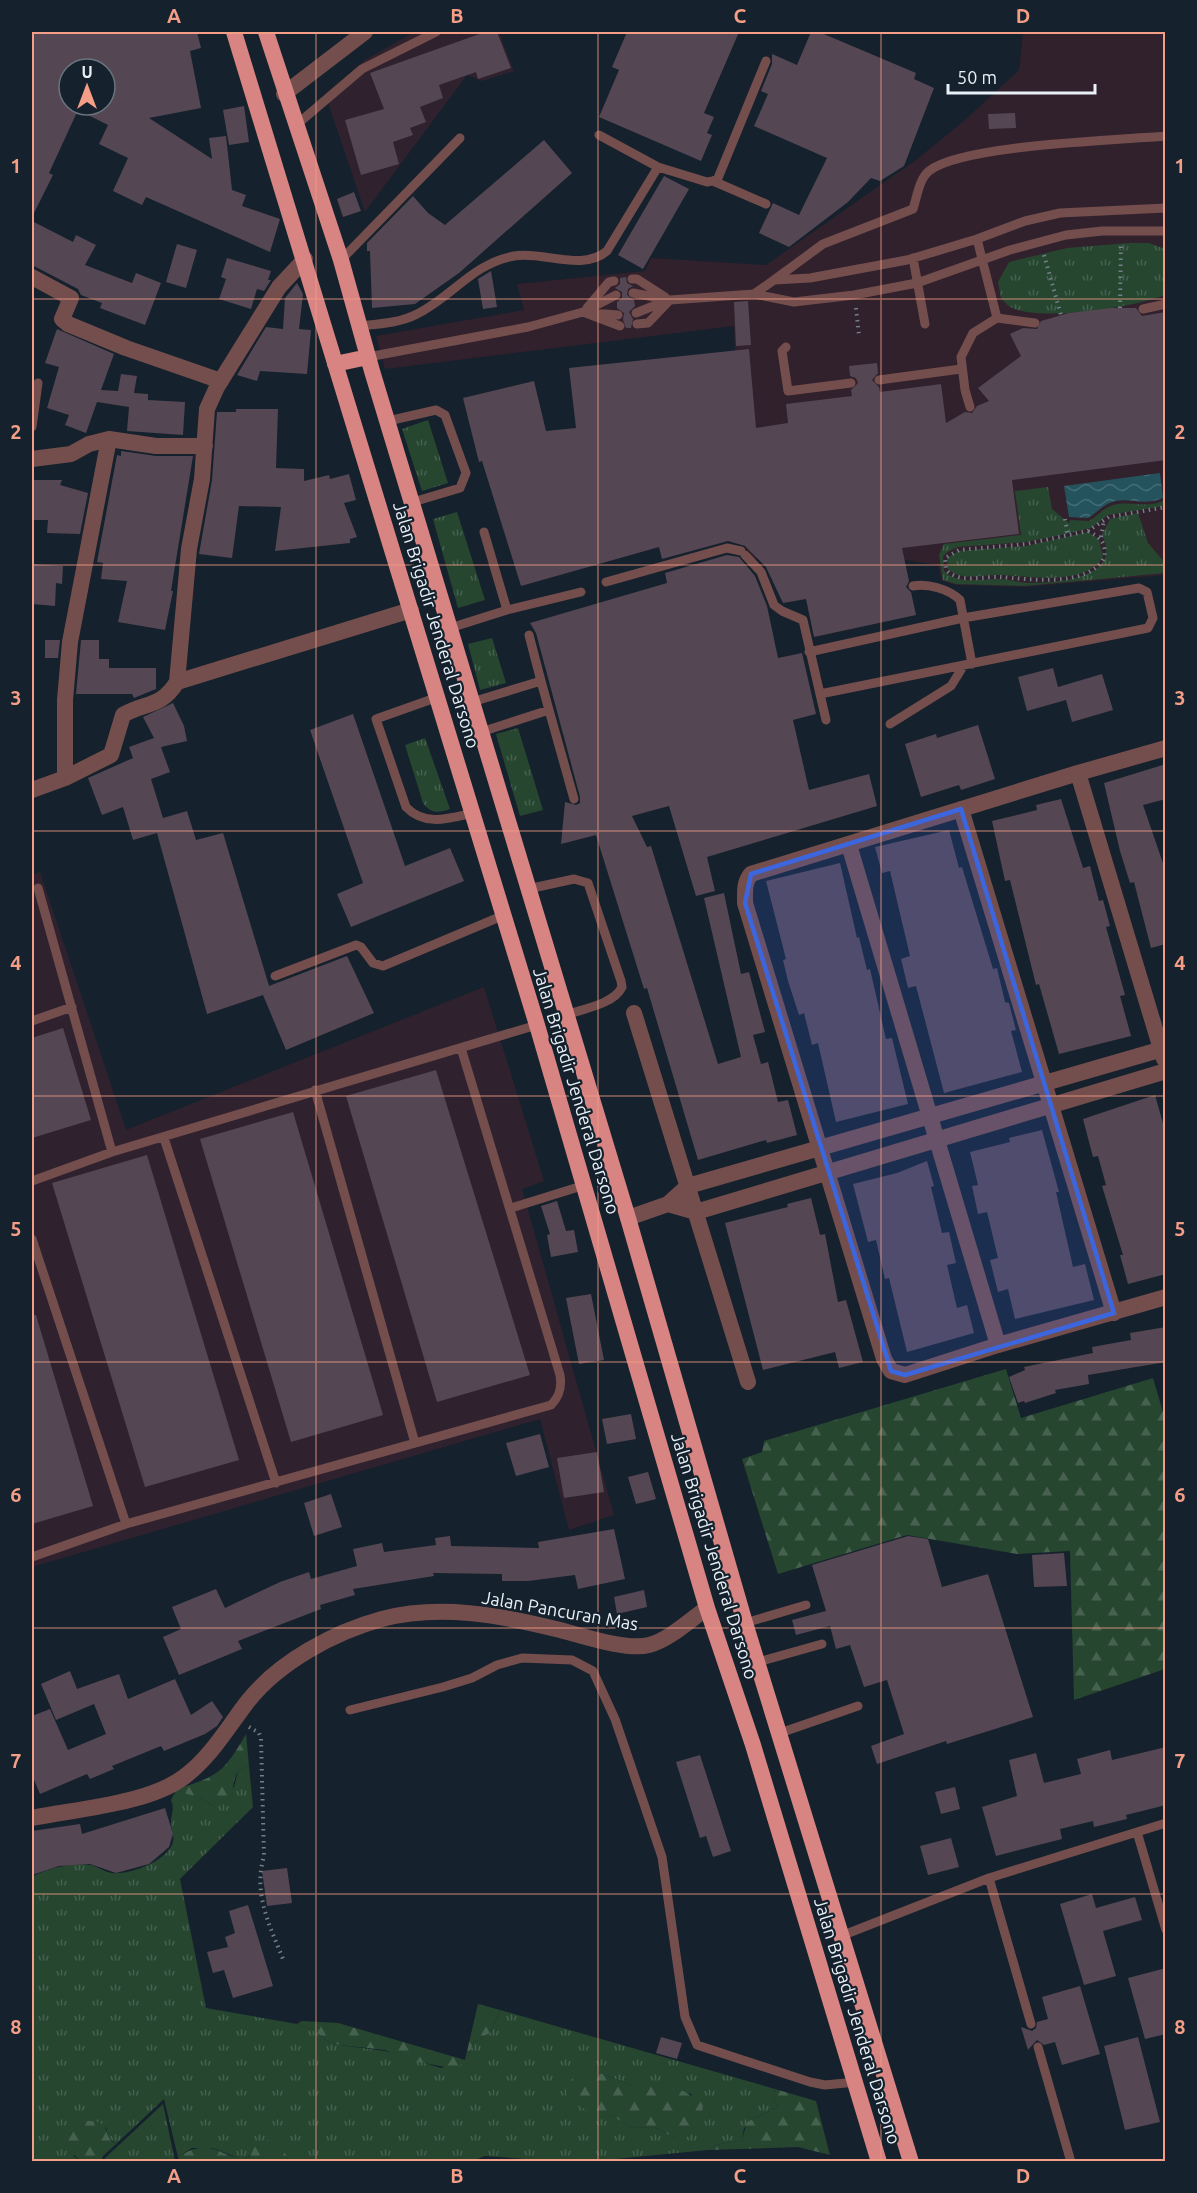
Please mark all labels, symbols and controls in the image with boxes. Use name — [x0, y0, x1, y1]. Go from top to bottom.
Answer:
text: A — [167, 4, 181, 27]
text: B — [450, 4, 464, 27]
text: C — [734, 4, 747, 27]
text: D — [1016, 4, 1030, 27]
north arrow — [57, 57, 117, 117]
scale bar — [948, 57, 1095, 95]
text: U — [81, 63, 93, 81]
text: 50 m — [957, 67, 997, 87]
text: 1 — [10, 154, 22, 177]
text: 1 — [1174, 154, 1186, 177]
text: 2 — [10, 420, 22, 443]
text: 2 — [1174, 420, 1186, 443]
street label: Jalan Brigadir Jenderal Darsono — [390, 499, 484, 750]
text: 3 — [10, 686, 22, 709]
text: 3 — [1174, 686, 1186, 709]
text: 4 — [10, 951, 22, 974]
text: 4 — [1174, 951, 1186, 974]
street label: Jalan Brigadir Jenderal Darsono — [530, 965, 624, 1216]
text: 5 — [10, 1217, 22, 1240]
text: 5 — [1174, 1217, 1186, 1240]
street label: Jalan Brigadir Jenderal Darsono — [668, 1430, 762, 1681]
text: 6 — [10, 1483, 22, 1506]
text: 6 — [1174, 1483, 1186, 1506]
street label: Jalan Pancuran Mas — [480, 1586, 640, 1634]
text: 7 — [10, 1749, 22, 1772]
text: 7 — [1174, 1749, 1186, 1772]
street label: Jalan Brigadir Jenderal Darsono — [811, 1895, 905, 2146]
text: 8 — [10, 2015, 22, 2038]
text: 8 — [1174, 2015, 1186, 2038]
text: A — [167, 2164, 181, 2187]
text: B — [450, 2164, 464, 2187]
text: C — [734, 2164, 747, 2187]
text: D — [1016, 2164, 1030, 2187]

